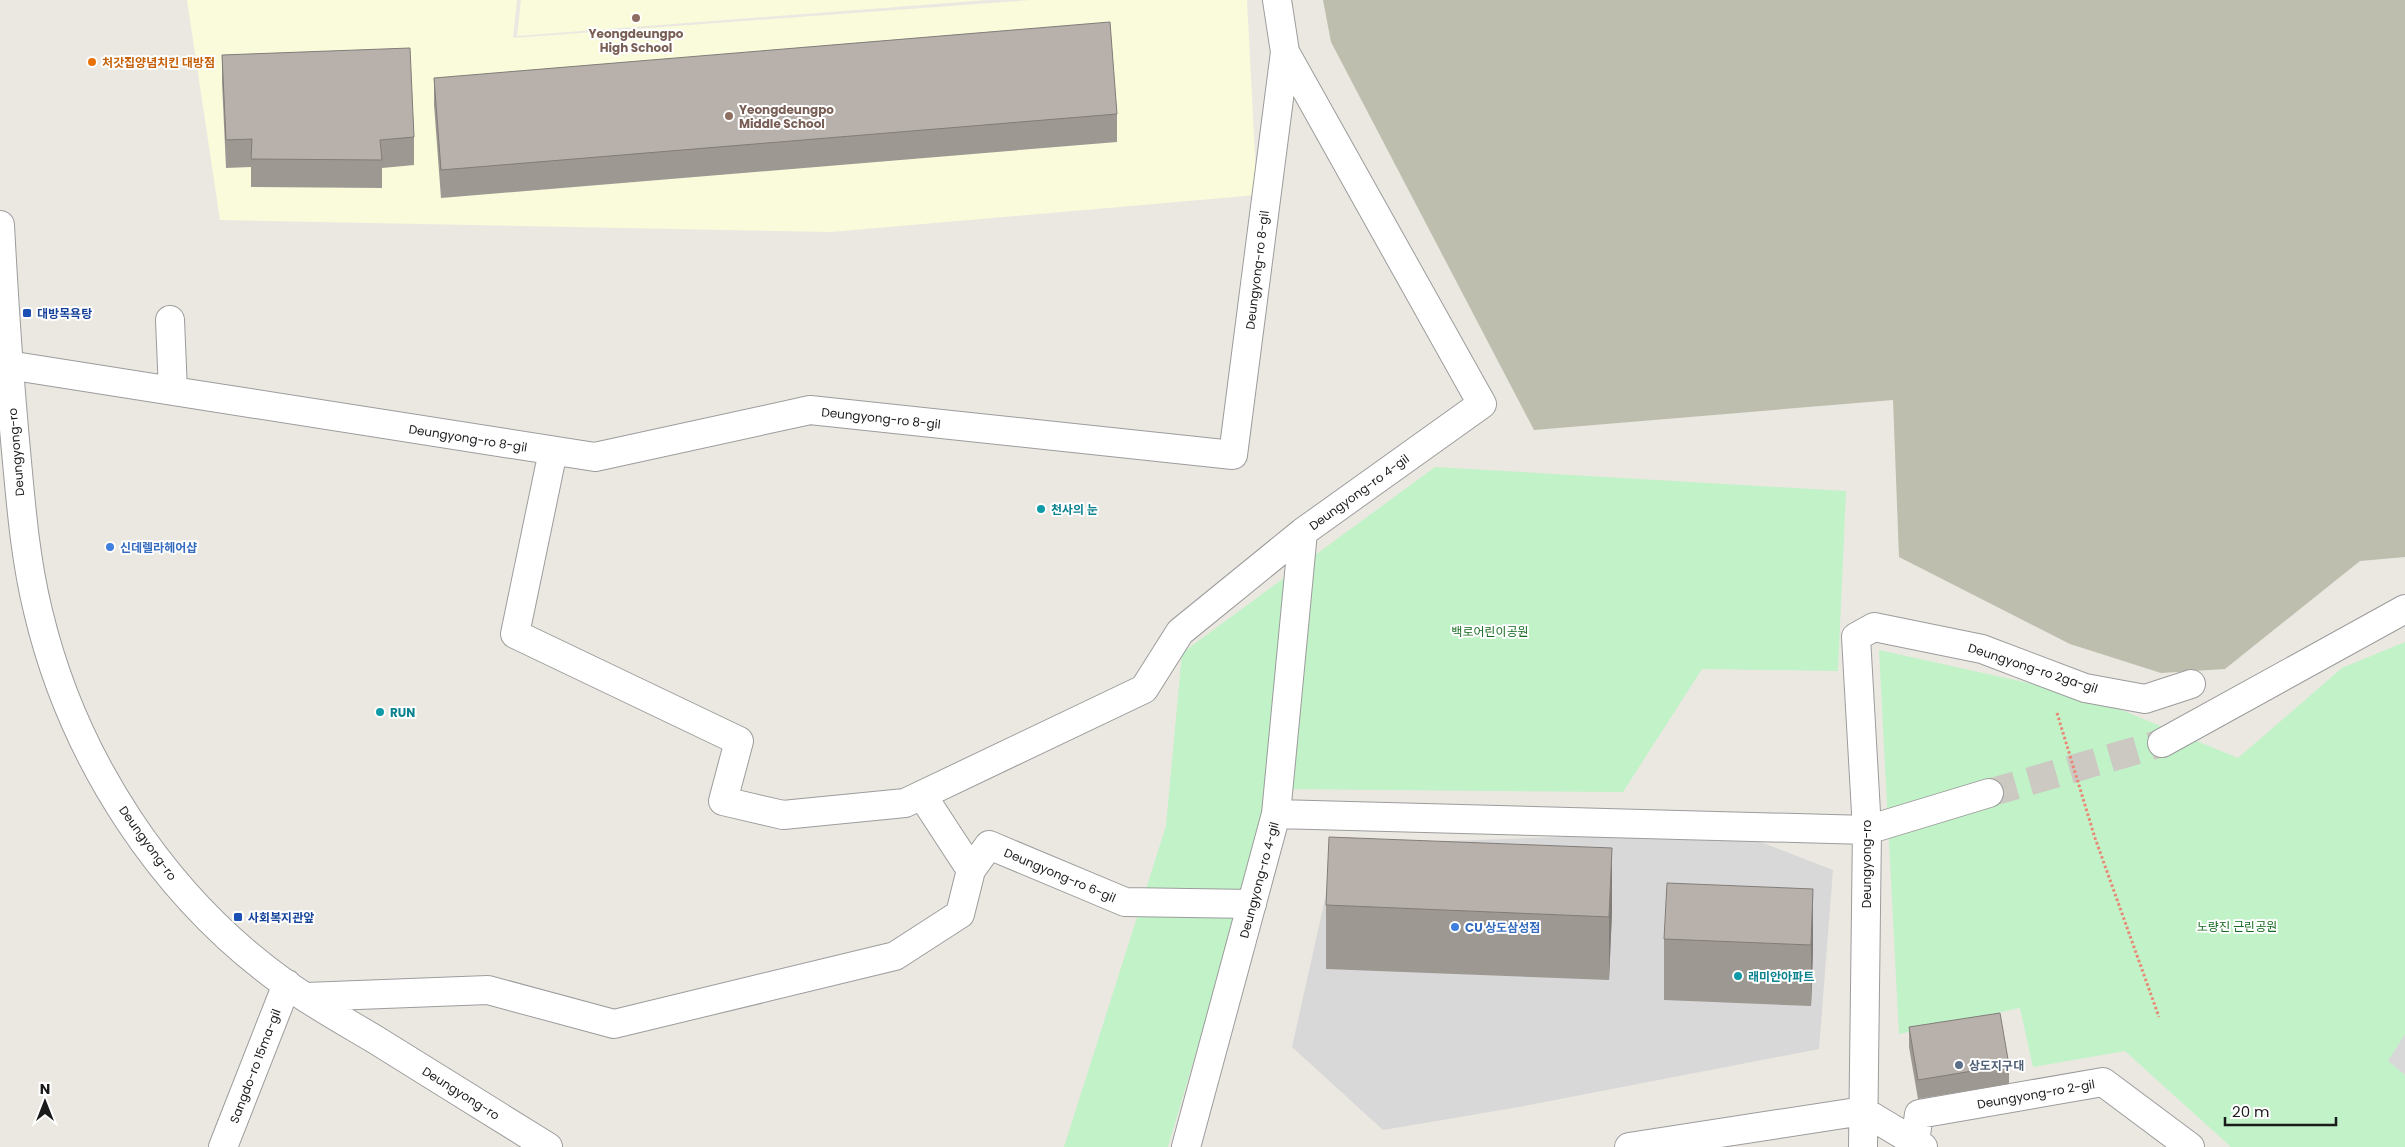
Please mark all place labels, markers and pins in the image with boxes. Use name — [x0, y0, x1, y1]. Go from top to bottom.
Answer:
marker: Yeongdeungpo High School — [630, 12, 642, 24]
place label: Yeongdeungpo High School — [589, 25, 684, 56]
place label: 처갓집양념치킨 대방점 — [102, 54, 215, 71]
marker: 처갓집양념치킨 대방점 — [86, 56, 98, 68]
place label: Yeongdeungpo Middle School — [739, 101, 834, 132]
marker: Yeongdeungpo Middle School — [723, 110, 735, 122]
place label: 대방목욕탕 — [37, 305, 92, 322]
marker: 대방목욕탕 — [21, 307, 33, 319]
place label: 천사의 눈 — [1051, 501, 1098, 518]
marker: 천사의 눈 — [1035, 503, 1047, 515]
place label: 신데렐라헤어샵 — [120, 539, 197, 556]
marker: 신데렐라헤어샵 — [104, 541, 116, 553]
place label: RUN — [390, 704, 415, 721]
marker: RUN — [374, 706, 386, 718]
place label: 사회복지관앞 — [248, 909, 314, 926]
marker: 사회복지관앞 — [232, 911, 244, 923]
place label: CU 상도삼성점 — [1465, 919, 1540, 936]
marker: CU 상도삼성점 — [1449, 921, 1461, 933]
place label: 래미안아파트 — [1748, 968, 1814, 985]
marker: 래미안아파트 — [1732, 970, 1744, 982]
place label: 상도지구대 — [1969, 1057, 2024, 1074]
marker: 상도지구대 — [1953, 1059, 1965, 1071]

